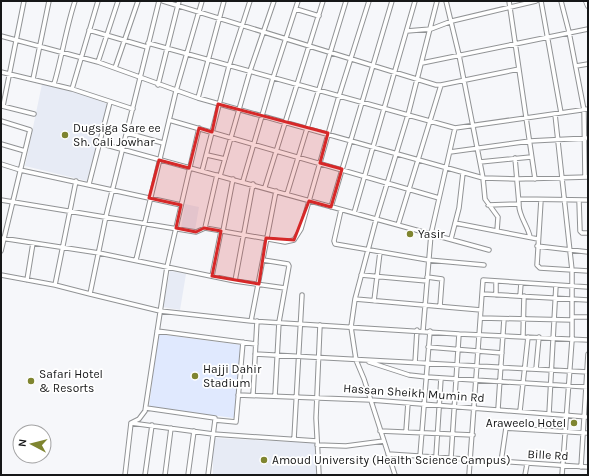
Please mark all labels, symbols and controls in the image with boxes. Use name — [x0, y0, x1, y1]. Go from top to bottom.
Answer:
place label: Dugsiga Sare ee Sh. Cali Jowhar — [73, 121, 161, 149]
marker: Dugsiga Sare ee Sh. Cali Jowhar — [60, 130, 70, 140]
place label: Yasir — [418, 227, 445, 241]
marker: Yasir — [405, 229, 415, 239]
place label: Hajji Dahir Stadium — [203, 362, 262, 390]
place label: Safari Hotel & Resorts — [39, 367, 103, 395]
marker: Hajji Dahir Stadium — [190, 371, 200, 381]
marker: Safari Hotel & Resorts — [26, 376, 36, 386]
street label: Hassan Sheikh Mumin Rd — [343, 381, 485, 405]
place label: Araweelo Hotel — [486, 416, 566, 430]
marker: Araweelo Hotel — [569, 418, 579, 428]
north arrow — [12, 424, 52, 464]
text: N — [16, 438, 30, 448]
street label: Bille Rd — [527, 447, 569, 463]
place label: Amoud University (Health Science Campus) — [272, 453, 511, 467]
marker: Amoud University (Health Science Campus) — [259, 455, 269, 465]

